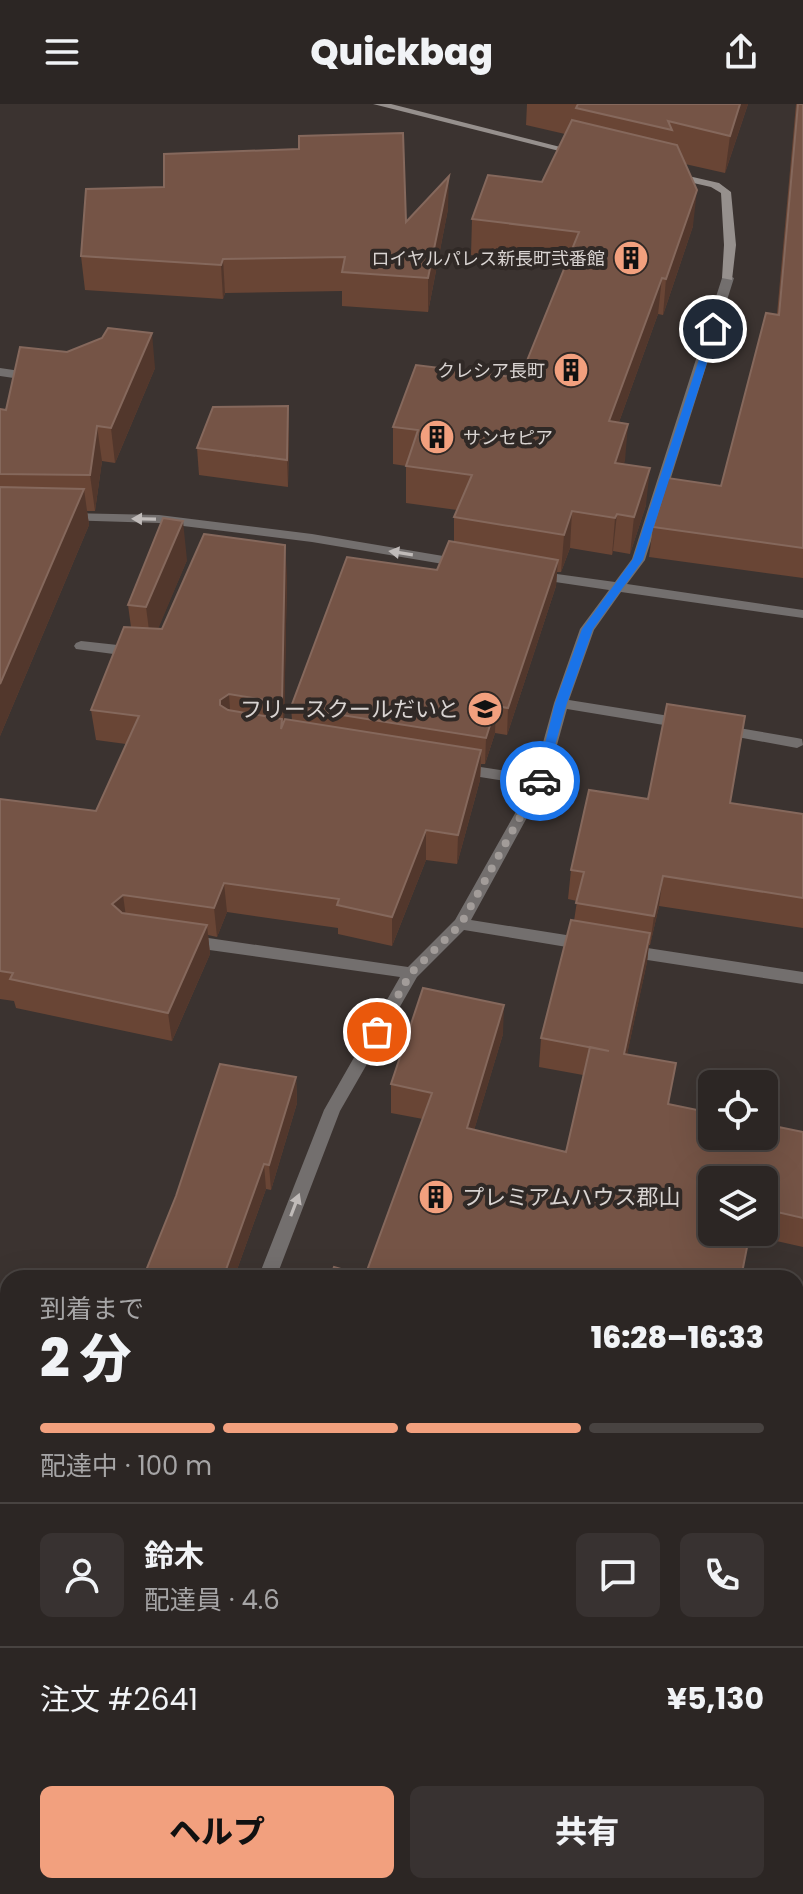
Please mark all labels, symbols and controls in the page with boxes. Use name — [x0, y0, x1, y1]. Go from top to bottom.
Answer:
text: Quickbag — [310, 27, 493, 78]
icon: menu — [40, 30, 84, 74]
icon: share — [719, 30, 763, 74]
building icon: ロイヤルパレス新長町弐番館 — [612, 239, 650, 277]
place label: ロイヤルパレス新長町弐番館 — [372, 246, 605, 271]
pin — [679, 295, 747, 363]
icon: home — [691, 307, 735, 351]
building icon: クレシア長町 — [552, 351, 590, 389]
place label: クレシア長町 — [437, 358, 545, 383]
building icon: サンセピア — [418, 418, 456, 456]
place label: サンセピア — [463, 425, 553, 450]
one-way arrow — [131, 513, 156, 525]
one-way arrow — [388, 547, 413, 559]
school or university icon: フリースクールだいと — [466, 690, 504, 728]
place label: フリースクールだいと — [240, 694, 459, 725]
courier — [500, 741, 580, 821]
icon: car — [518, 759, 562, 803]
pin — [343, 998, 411, 1066]
icon: bag — [355, 1010, 399, 1054]
map controls — [698, 1070, 778, 1246]
button: locate — [698, 1070, 778, 1150]
button: layers — [698, 1166, 778, 1246]
building icon: プレミアムハウス郡山 — [417, 1178, 455, 1216]
place label: プレミアムハウス郡山 — [462, 1182, 680, 1213]
one-way arrow — [289, 1193, 302, 1217]
text: 到着まで — [40, 1291, 144, 1327]
text: 16:28–16:33 — [591, 1316, 764, 1359]
text: 2 分 — [40, 1322, 132, 1395]
text: 配達中 · 100 m — [40, 1448, 212, 1484]
button: person — [40, 1533, 124, 1617]
button: chat — [576, 1533, 660, 1617]
button: phone — [680, 1533, 764, 1617]
text: 鈴木 — [144, 1534, 204, 1577]
text: 配達員 · 4.6 — [144, 1582, 280, 1618]
text: ¥5,130 — [667, 1677, 764, 1720]
text: 注文 #2641 — [40, 1678, 198, 1721]
button: ヘルプ — [40, 1786, 394, 1878]
button: 共有 — [410, 1786, 764, 1878]

